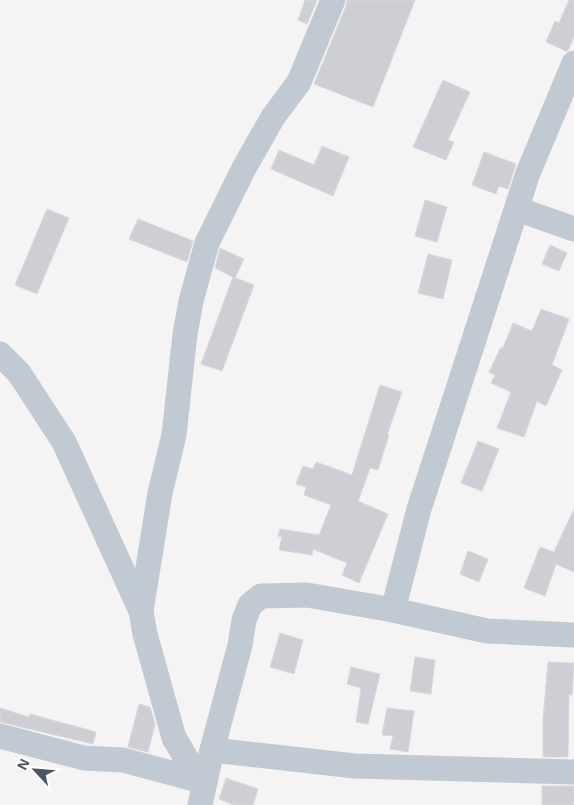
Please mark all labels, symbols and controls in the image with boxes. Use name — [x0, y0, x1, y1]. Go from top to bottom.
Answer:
north arrow — [10, 745, 60, 795]
text: N — [14, 756, 33, 772]

